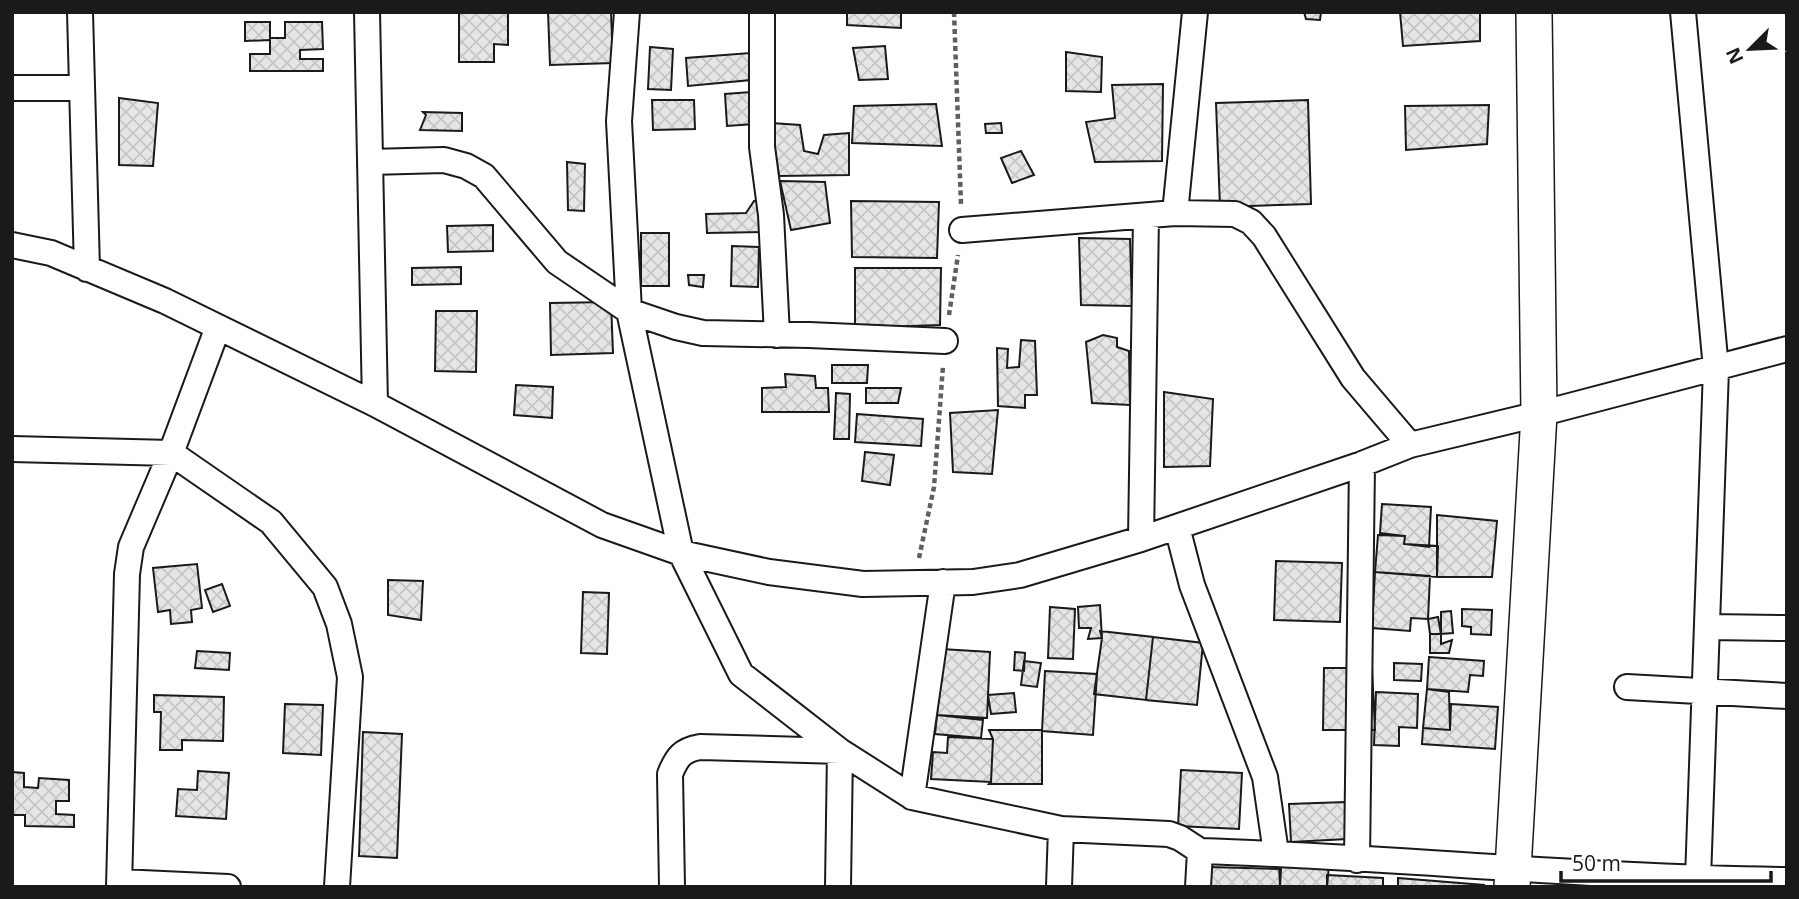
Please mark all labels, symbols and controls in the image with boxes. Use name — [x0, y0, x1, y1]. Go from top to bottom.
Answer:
north arrow — [1715, 14, 1785, 84]
text: N — [1719, 44, 1749, 68]
scale bar — [1561, 839, 1771, 883]
text: 50 m — [1572, 849, 1621, 877]

